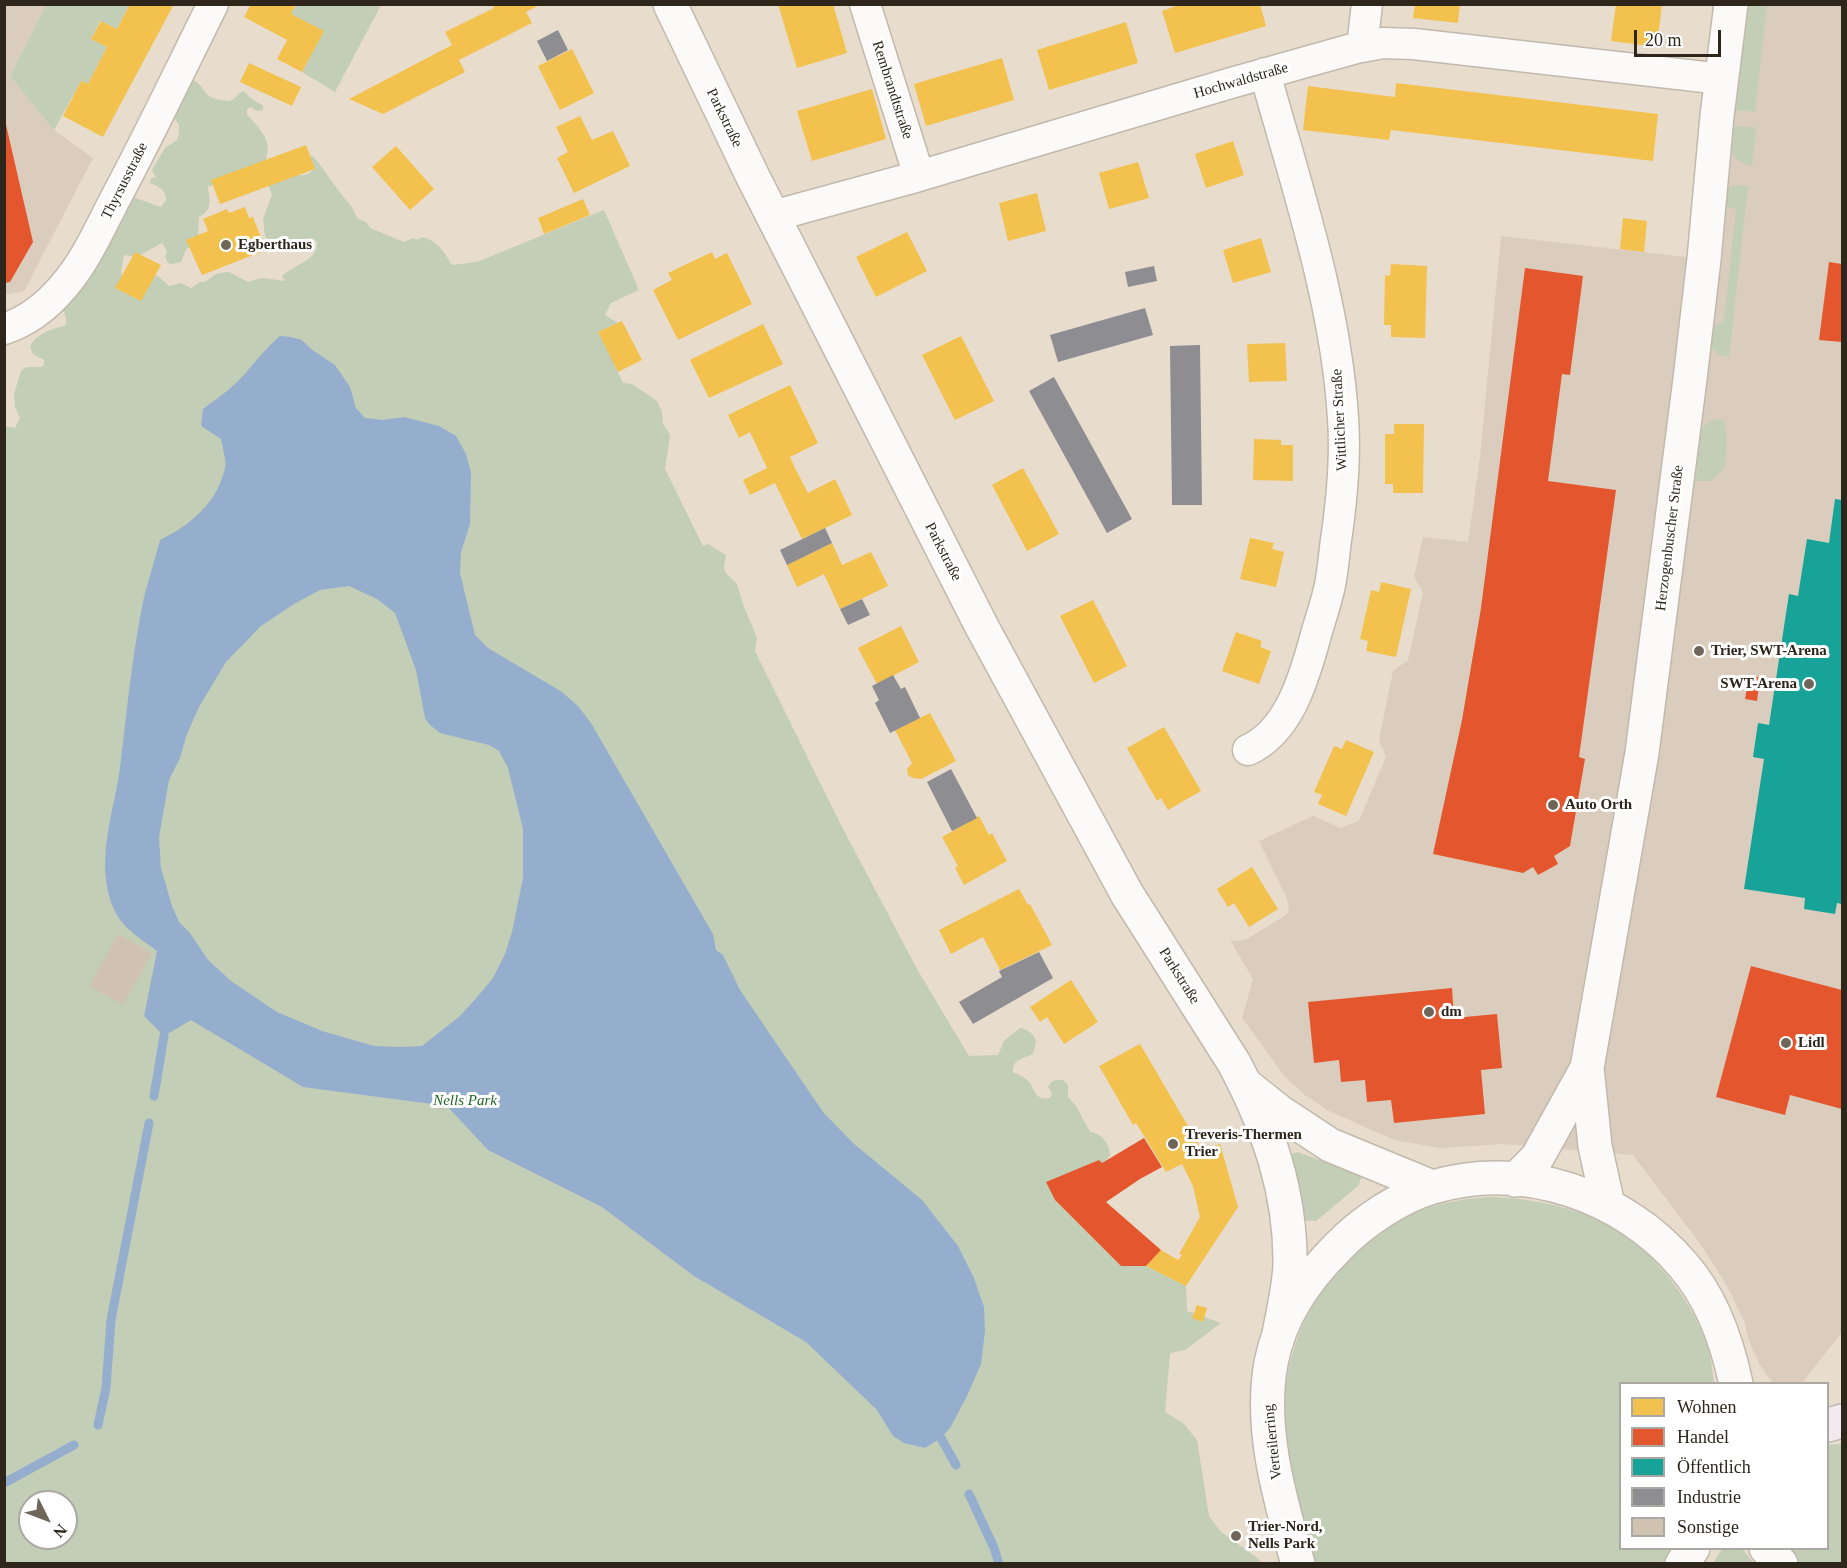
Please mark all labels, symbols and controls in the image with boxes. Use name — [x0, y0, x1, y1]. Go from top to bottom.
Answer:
scale bar — [1637, 18, 1724, 56]
text: 20 m — [1645, 30, 1682, 50]
street label: Rembrandtstraße — [868, 38, 916, 142]
street label: Hochwaldstraße — [1192, 59, 1290, 103]
street label: Parkstraße — [702, 86, 746, 150]
street label: Thyrsusstraße — [98, 139, 152, 223]
place label: Egberthaus — [238, 236, 312, 254]
marker: Egberthaus — [219, 238, 233, 252]
street label: Wittlicher Straße — [1328, 368, 1352, 472]
street label: Herzogenbuscher Straße — [1652, 464, 1688, 612]
street label: Parkstraße — [921, 520, 965, 584]
place label: Trier, SWT-Arena — [1711, 642, 1827, 660]
marker: Trier, SWT-Arena — [1692, 644, 1706, 658]
place label: SWT-Arena — [1720, 675, 1797, 693]
marker: SWT-Arena — [1802, 677, 1816, 691]
place label: Auto Orth — [1565, 796, 1632, 814]
marker: Auto Orth — [1546, 798, 1560, 812]
street label: Parkstraße — [1155, 944, 1203, 1008]
place label: dm — [1441, 1003, 1462, 1021]
marker: dm — [1422, 1005, 1436, 1019]
place label: Lidl — [1798, 1034, 1825, 1052]
marker: Lidl — [1779, 1036, 1793, 1050]
park label: Nells Park — [433, 1092, 497, 1110]
place label: Treveris-Thermen Trier — [1185, 1126, 1302, 1161]
marker: Treveris-Thermen Trier — [1166, 1137, 1180, 1151]
legend — [1619, 1382, 1829, 1550]
text: Wohnen — [1677, 1397, 1737, 1417]
street label: Verteilerring — [1260, 1403, 1286, 1481]
text: Handel — [1677, 1427, 1729, 1447]
text: Öffentlich — [1677, 1457, 1751, 1477]
text: Industrie — [1677, 1487, 1741, 1507]
north arrow — [18, 1490, 78, 1550]
text: Sonstige — [1677, 1517, 1739, 1537]
place label: Trier-Nord, Nells Park — [1248, 1518, 1323, 1553]
text: N — [50, 1521, 70, 1541]
marker: Trier-Nord, Nells Park — [1229, 1529, 1243, 1543]

